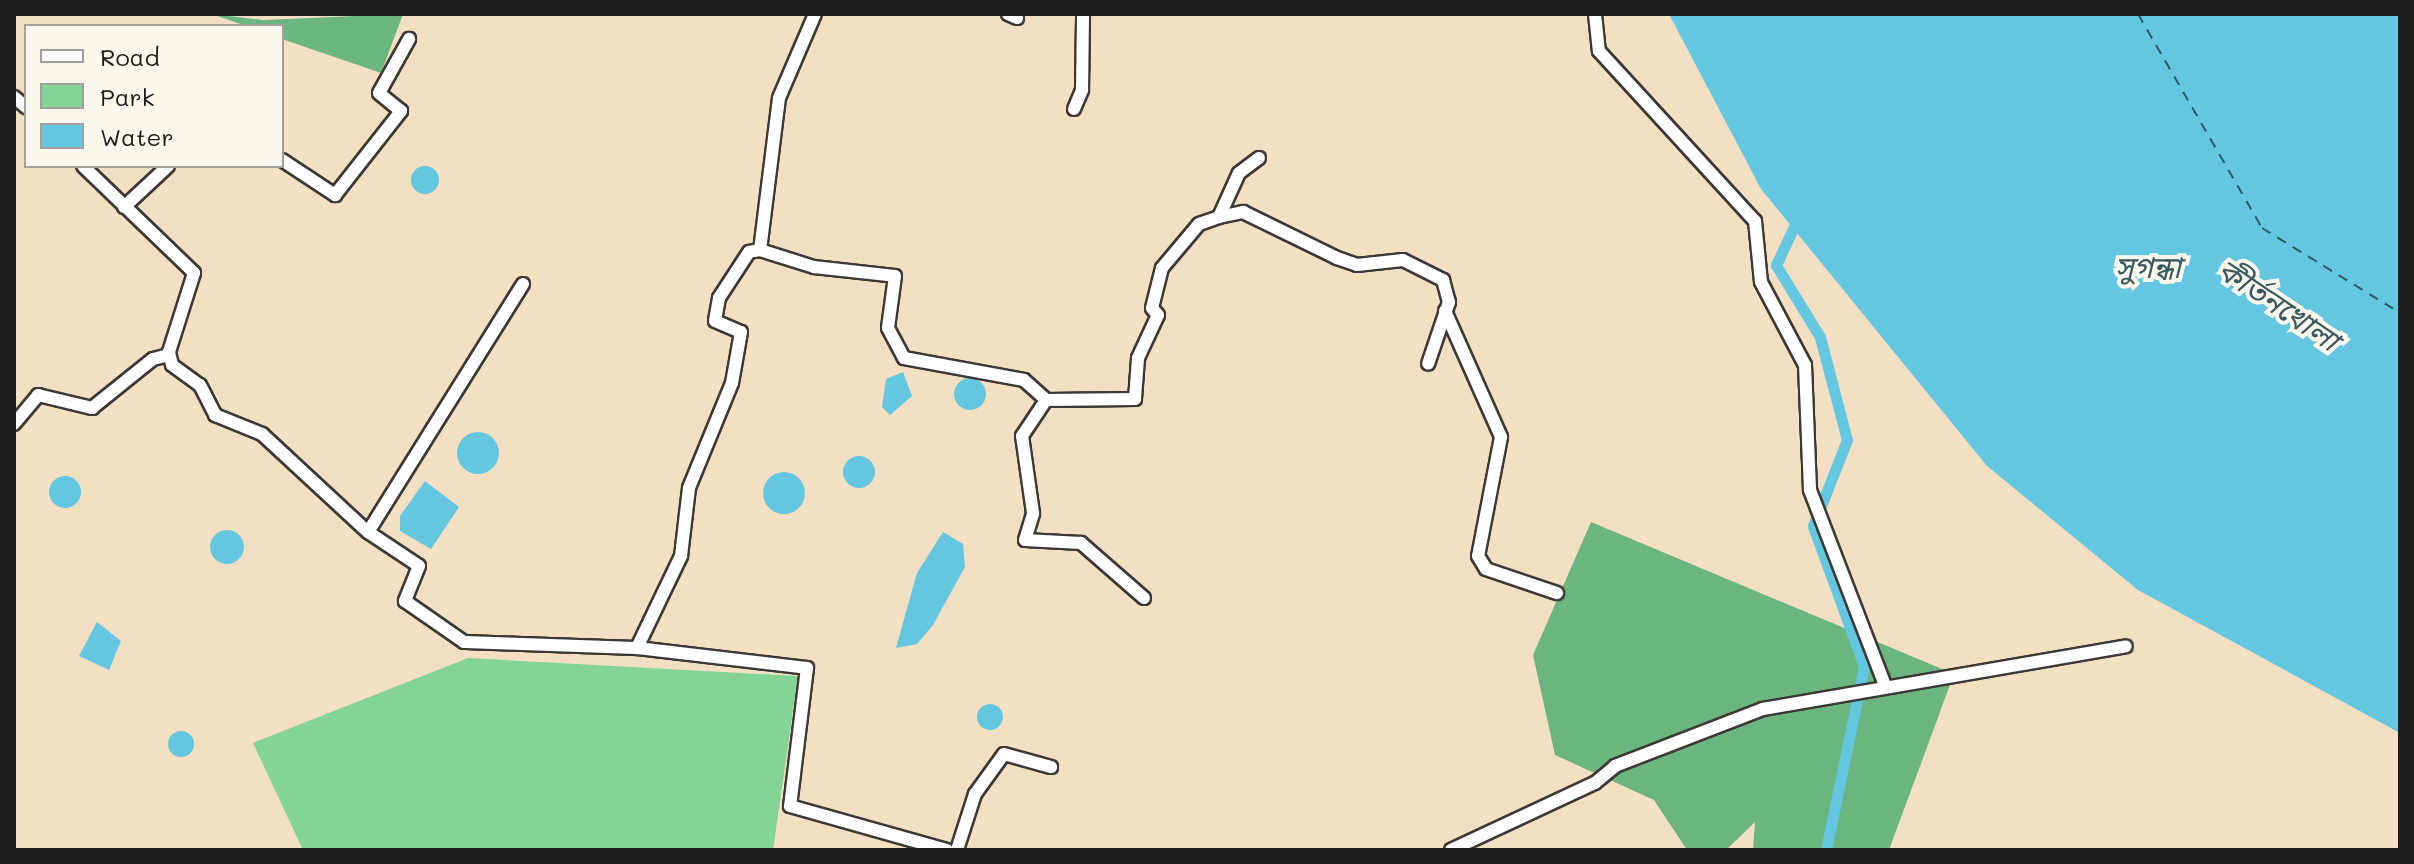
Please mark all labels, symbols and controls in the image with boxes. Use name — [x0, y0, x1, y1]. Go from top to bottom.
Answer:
legend — [24, 24, 284, 168]
text: Road — [100, 41, 160, 72]
text: Park — [100, 81, 154, 112]
text: Water — [100, 121, 174, 152]
water label: সুগন্ধা — [2115, 248, 2181, 284]
water label: কীর্তনখোলা — [2211, 250, 2347, 358]

